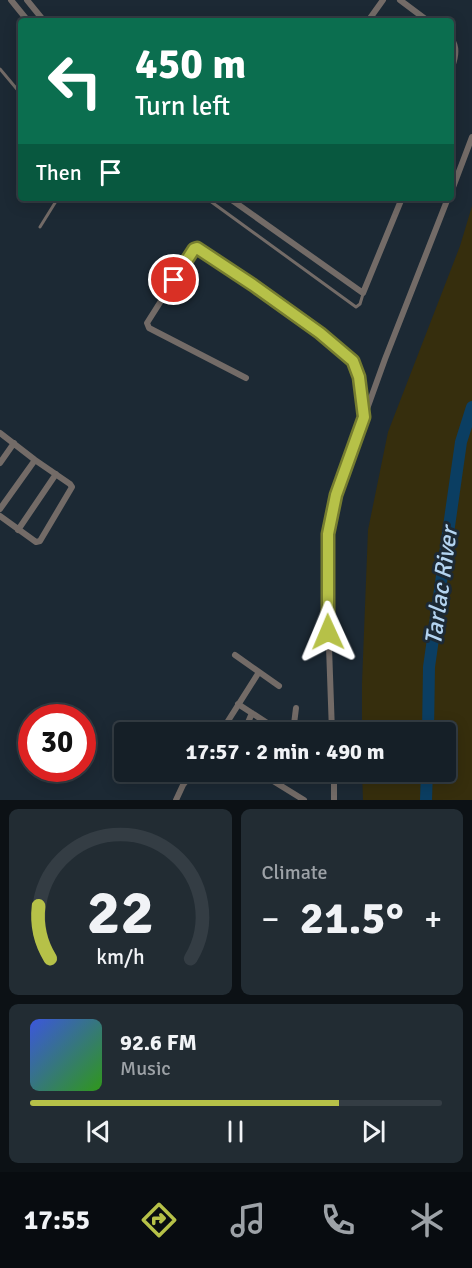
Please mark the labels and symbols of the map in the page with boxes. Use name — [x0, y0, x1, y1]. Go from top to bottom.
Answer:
pin — [148, 254, 199, 305]
water label: Tarlac River — [418, 522, 465, 647]
position arrow — [296, 600, 360, 664]
speed limit sign: 30 — [18, 704, 96, 782]

